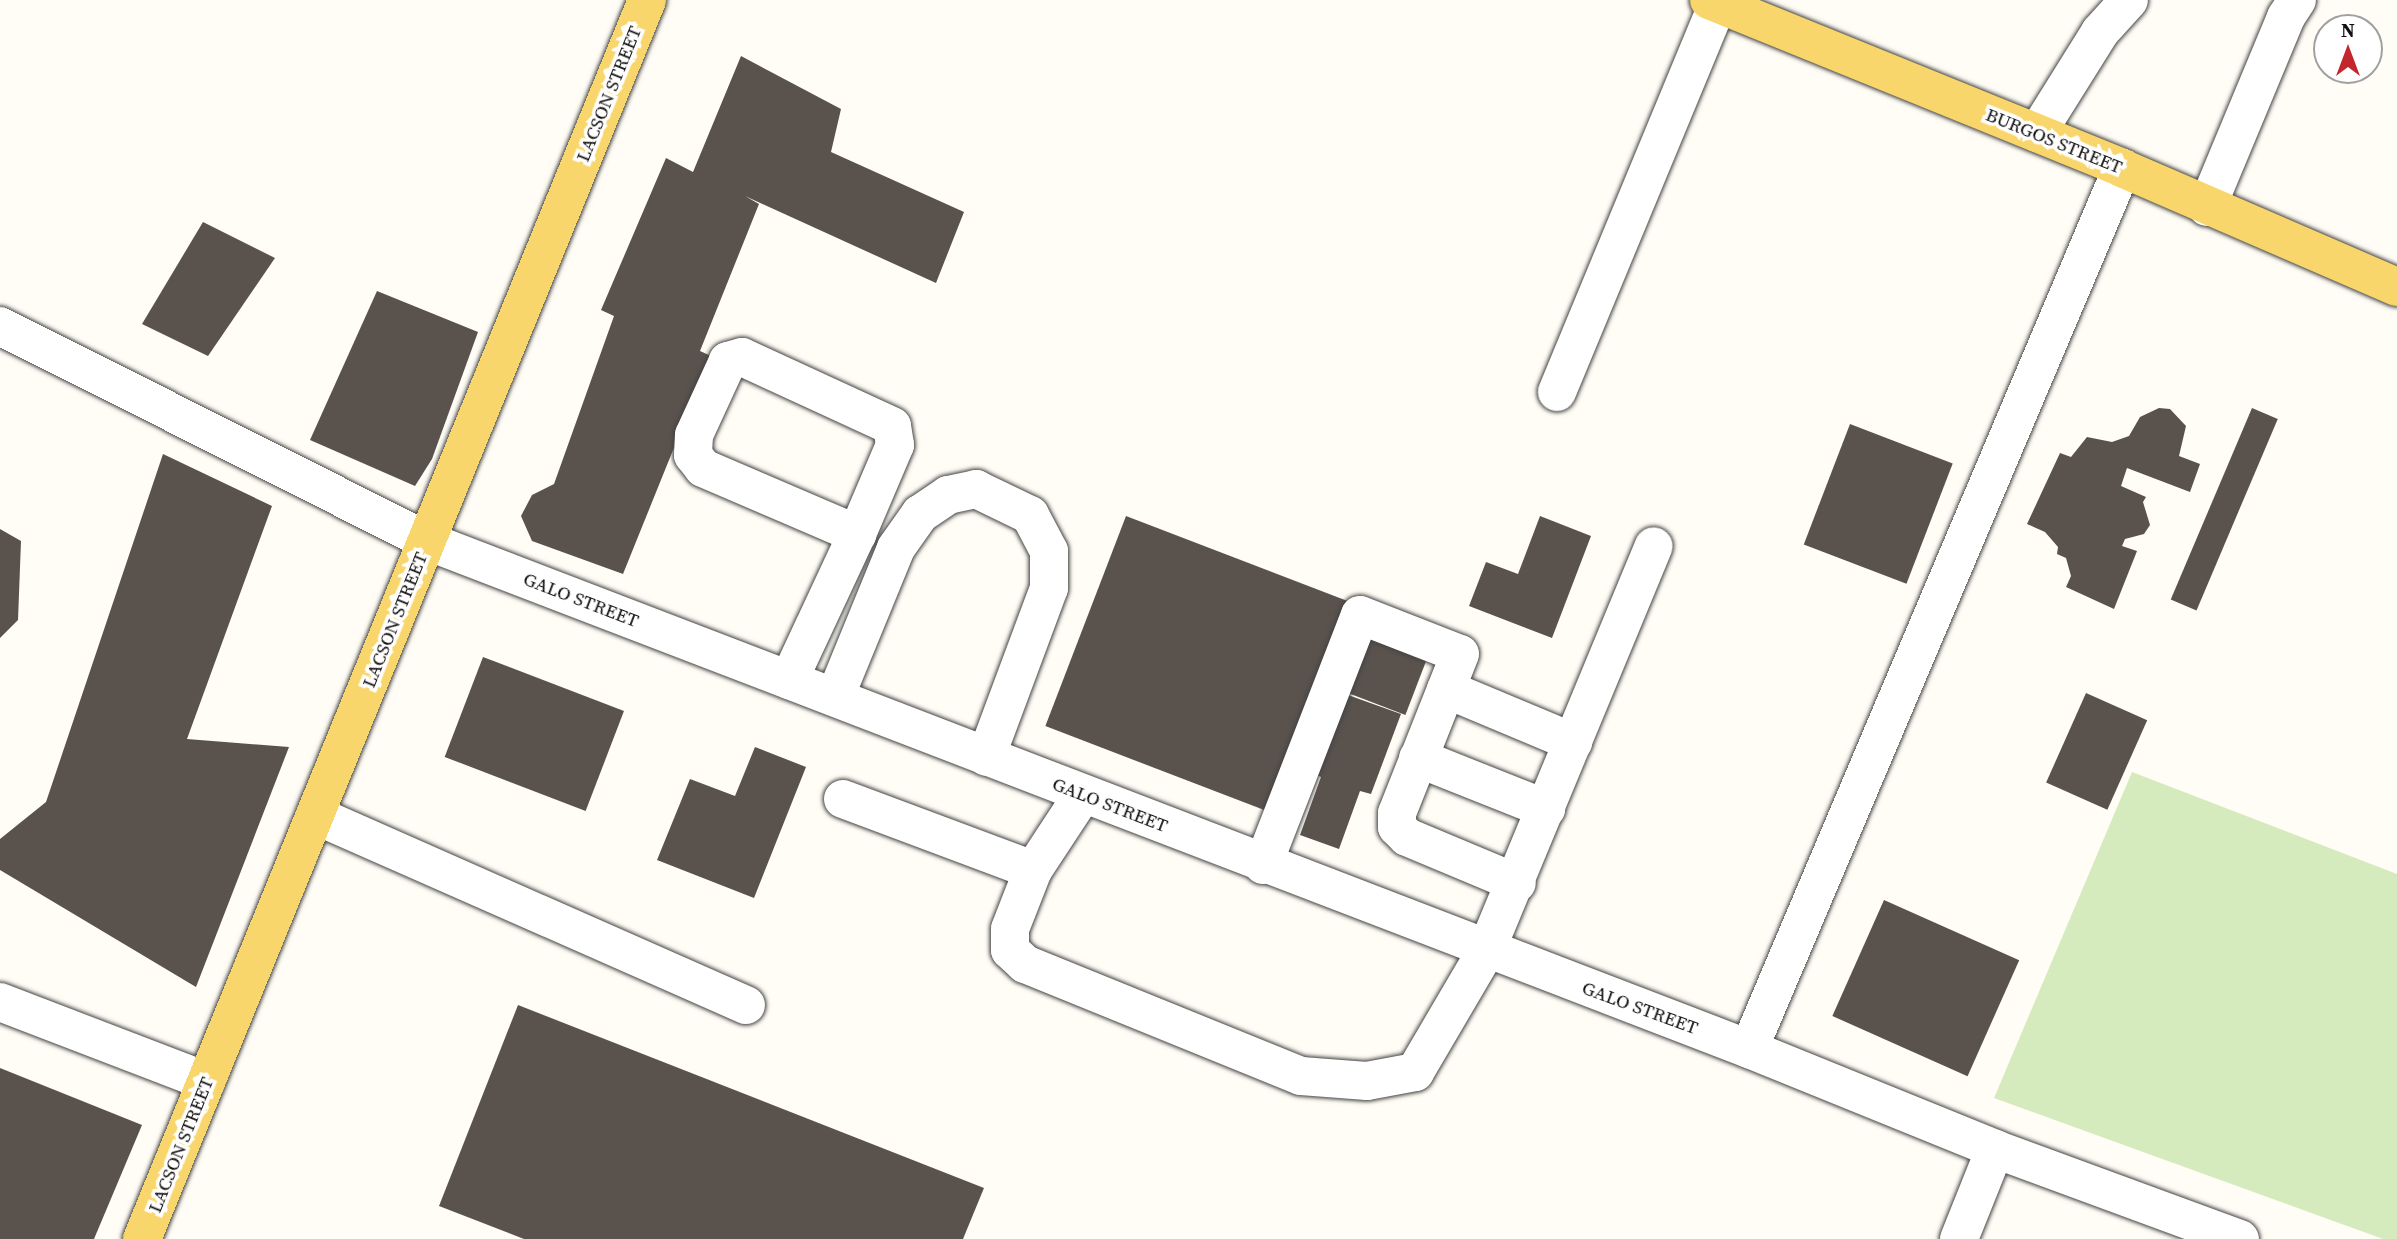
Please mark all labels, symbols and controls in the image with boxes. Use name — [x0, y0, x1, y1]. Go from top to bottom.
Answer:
north arrow — [2313, 14, 2383, 84]
text: N — [2341, 17, 2355, 43]
street label: LACSON STREET — [571, 23, 647, 165]
street label: BURGOS STREET — [1982, 103, 2126, 179]
street label: LACSON STREET — [357, 549, 433, 691]
street label: GALO STREET — [520, 568, 642, 632]
street label: GALO STREET — [1049, 773, 1171, 837]
street label: GALO STREET — [1579, 976, 1701, 1040]
street label: LACSON STREET — [143, 1074, 219, 1216]

